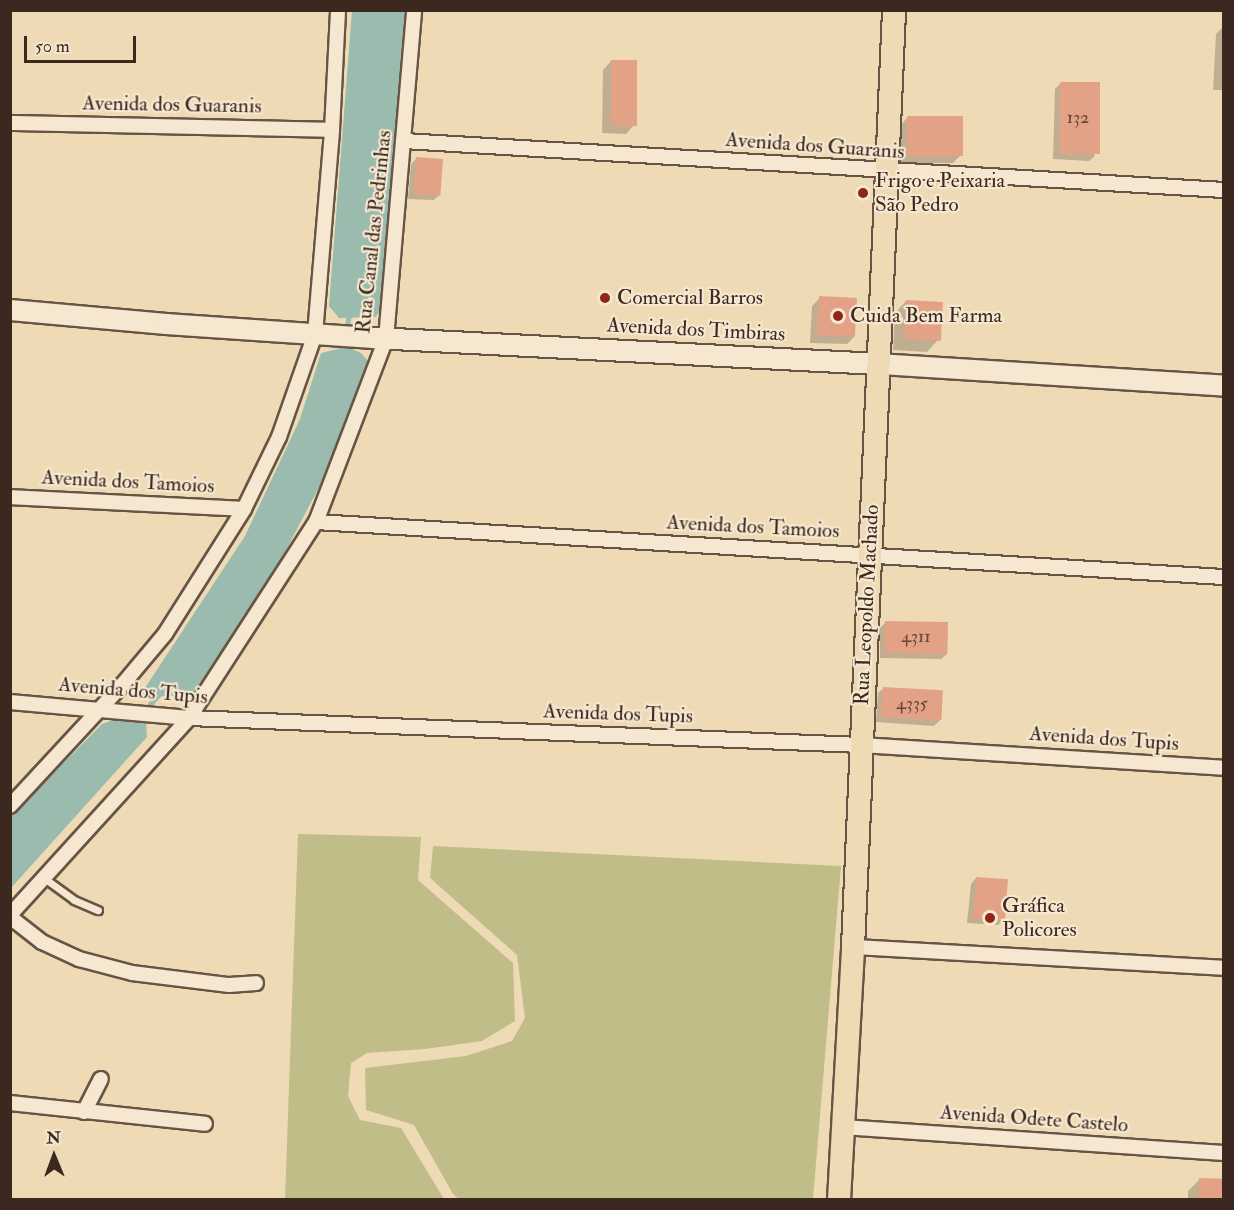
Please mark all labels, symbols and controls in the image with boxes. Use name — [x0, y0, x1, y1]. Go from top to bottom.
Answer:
scale bar — [27, 24, 140, 62]
text: 50 m — [35, 35, 70, 58]
street label: Avenida dos Guaranis — [82, 91, 262, 119]
house number: 132 — [1067, 107, 1089, 129]
street label: Avenida dos Guaranis — [725, 127, 905, 165]
street label: Rua Canal das Pedrinhas — [351, 129, 397, 335]
place label: Frigo e Peixaria São Pedro — [875, 168, 1005, 218]
marker: Frigo e Peixaria São Pedro — [856, 186, 870, 200]
place label: Comercial Barros — [617, 285, 763, 311]
marker: Comercial Barros — [598, 291, 612, 305]
place label: Cuida Bem Farma — [850, 303, 1002, 329]
marker: Cuida Bem Farma — [831, 309, 845, 323]
street label: Avenida dos Timbiras — [606, 313, 786, 347]
street label: Avenida dos Tamoios — [41, 465, 215, 499]
street label: Rua Leopoldo Machado — [849, 504, 885, 706]
street label: Avenida dos Tamoios — [666, 510, 840, 544]
house number: 4311 — [901, 626, 931, 648]
street label: Avenida dos Tupis — [57, 672, 209, 710]
house number: 4335 — [896, 693, 928, 715]
street label: Avenida dos Tupis — [543, 699, 693, 729]
street label: Avenida dos Tupis — [1028, 721, 1180, 757]
place label: Gráfica Policores — [1002, 893, 1077, 943]
marker: Gráfica Policores — [983, 911, 997, 925]
street label: Avenida Odete Castelo — [939, 1100, 1129, 1138]
north arrow — [24, 1126, 84, 1186]
text: N — [46, 1128, 61, 1148]

